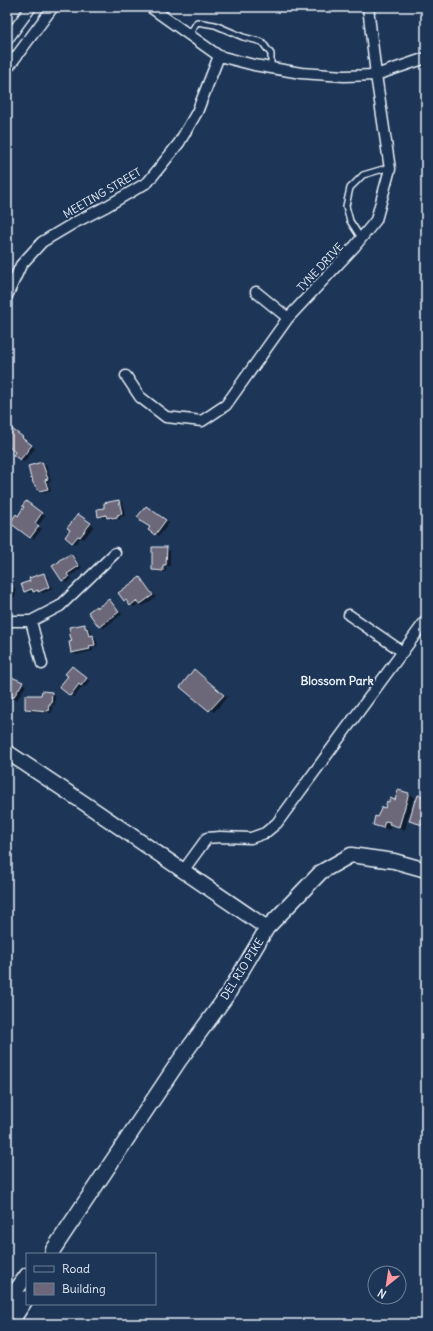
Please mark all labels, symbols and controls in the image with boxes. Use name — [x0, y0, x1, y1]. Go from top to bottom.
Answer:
street label: MEETING STREET — [60, 165, 144, 221]
street label: TYNE DRIVE — [294, 240, 346, 294]
district label: Blossom Park — [300, 673, 374, 688]
street label: DEL RIO PIKE — [217, 936, 267, 1002]
legend — [26, 1253, 156, 1305]
text: Road — [62, 1261, 90, 1276]
north arrow — [367, 1265, 407, 1305]
text: Building — [62, 1281, 106, 1296]
text: N — [375, 1286, 389, 1302]

